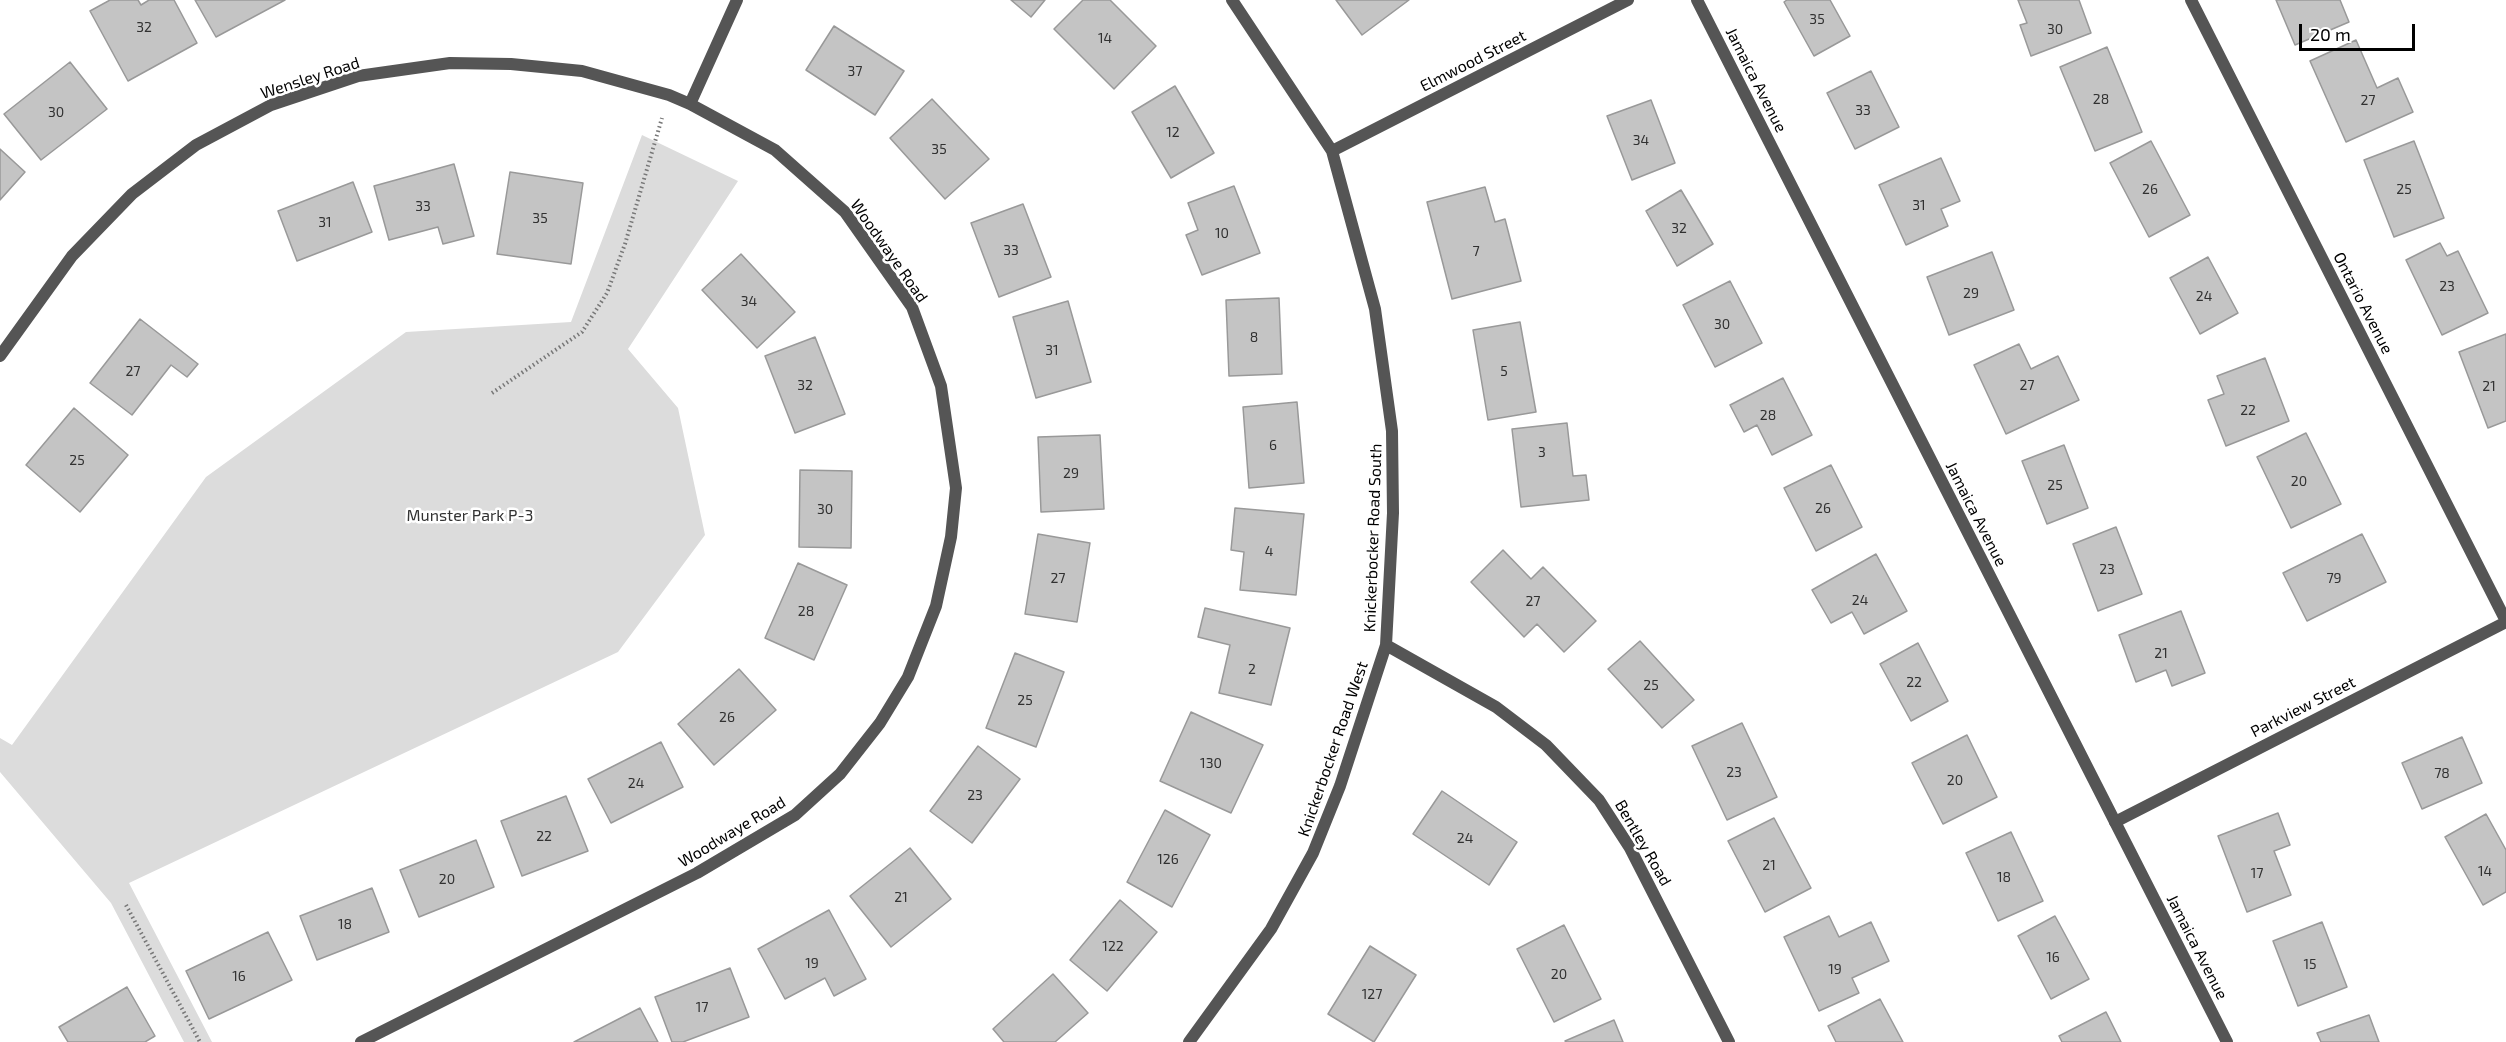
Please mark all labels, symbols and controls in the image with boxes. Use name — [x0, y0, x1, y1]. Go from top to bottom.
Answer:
house number: 35 — [1809, 11, 1825, 27]
scale bar — [2302, 12, 2418, 50]
house number: 32 — [136, 19, 152, 35]
house number: 30 — [2047, 21, 2063, 37]
text: 20 m — [2310, 23, 2351, 45]
street label: Jamaica Avenue — [1721, 25, 1791, 135]
street label: Elmwood Street — [1417, 26, 1529, 96]
house number: 14 — [1098, 30, 1112, 46]
street label: Wensley Road — [258, 53, 362, 103]
house number: 37 — [848, 63, 862, 79]
house number: 28 — [2093, 91, 2109, 107]
house number: 27 — [2360, 92, 2376, 108]
house number: 33 — [1855, 102, 1871, 118]
house number: 30 — [48, 104, 64, 120]
house number: 12 — [1166, 124, 1180, 140]
house number: 34 — [1633, 132, 1649, 148]
house number: 35 — [931, 141, 947, 157]
house number: 26 — [2142, 181, 2158, 197]
house number: 25 — [2396, 181, 2412, 197]
street label: Woodwaye Road — [846, 196, 932, 306]
house number: 31 — [1912, 197, 1926, 213]
house number: 33 — [415, 198, 431, 214]
house number: 35 — [532, 210, 548, 226]
house number: 31 — [318, 214, 332, 230]
house number: 32 — [1671, 220, 1687, 236]
house number: 10 — [1215, 225, 1229, 241]
house number: 33 — [1003, 242, 1019, 258]
house number: 7 — [1472, 243, 1480, 259]
street label: Ontario Avenue — [2329, 249, 2397, 357]
house number: 23 — [2439, 278, 2455, 294]
house number: 29 — [1963, 285, 1979, 301]
house number: 24 — [2196, 288, 2212, 304]
house number: 34 — [741, 293, 757, 309]
house number: 30 — [1714, 316, 1730, 332]
house number: 8 — [1250, 329, 1258, 345]
house number: 31 — [1045, 342, 1059, 358]
house number: 27 — [125, 363, 141, 379]
house number: 5 — [1500, 363, 1508, 379]
house number: 32 — [797, 377, 813, 393]
house number: 27 — [2019, 377, 2035, 393]
house number: 21 — [2482, 378, 2496, 394]
house number: 22 — [2240, 402, 2256, 418]
house number: 28 — [1760, 407, 1776, 423]
house number: 6 — [1269, 437, 1277, 453]
street label: Knickerbocker Road South — [1360, 443, 1386, 633]
house number: 3 — [1538, 444, 1546, 460]
house number: 25 — [69, 452, 85, 468]
street label: Jamaica Avenue — [1941, 459, 2011, 569]
house number: 29 — [1063, 465, 1079, 481]
house number: 20 — [2291, 473, 2307, 489]
house number: 25 — [2047, 477, 2063, 493]
house number: 26 — [1815, 500, 1831, 516]
house number: 30 — [817, 501, 833, 517]
park label: Munster Park P-3 — [407, 506, 533, 526]
house number: 4 — [1265, 543, 1273, 559]
house number: 23 — [2099, 561, 2115, 577]
house number: 27 — [1050, 570, 1066, 586]
house number: 79 — [2326, 570, 2342, 586]
house number: 24 — [1852, 592, 1868, 608]
house number: 27 — [1525, 593, 1541, 609]
house number: 28 — [798, 603, 814, 619]
house number: 21 — [2154, 645, 2168, 661]
street label: Knickerbocker Road West — [1294, 659, 1372, 839]
house number: 2 — [1248, 661, 1256, 677]
street label: Parkview Street — [2247, 672, 2359, 742]
house number: 22 — [1906, 674, 1922, 690]
house number: 25 — [1643, 677, 1659, 693]
house number: 25 — [1017, 692, 1033, 708]
house number: 26 — [719, 709, 735, 725]
house number: 130 — [1200, 755, 1222, 771]
house number: 23 — [1726, 764, 1742, 780]
house number: 78 — [2434, 765, 2450, 781]
house number: 20 — [1947, 772, 1963, 788]
house number: 24 — [628, 775, 644, 791]
house number: 23 — [967, 787, 983, 803]
street label: Woodwaye Road — [675, 792, 789, 872]
street label: Bentley Road — [1611, 797, 1675, 889]
house number: 22 — [536, 828, 552, 844]
house number: 24 — [1457, 830, 1473, 846]
house number: 126 — [1157, 851, 1179, 867]
house number: 21 — [1762, 857, 1776, 873]
house number: 14 — [2478, 863, 2492, 879]
house number: 17 — [2251, 865, 2263, 881]
house number: 18 — [1997, 869, 2011, 885]
house number: 20 — [439, 871, 455, 887]
house number: 21 — [894, 889, 908, 905]
street label: Jamaica Avenue — [2162, 892, 2232, 1002]
house number: 18 — [338, 916, 352, 932]
house number: 122 — [1102, 938, 1124, 954]
house number: 16 — [2046, 949, 2060, 965]
house number: 19 — [805, 955, 819, 971]
house number: 15 — [2303, 956, 2317, 972]
house number: 19 — [1828, 961, 1842, 977]
house number: 20 — [1551, 966, 1567, 982]
house number: 16 — [232, 968, 246, 984]
house number: 127 — [1362, 986, 1382, 1002]
house number: 17 — [696, 999, 708, 1015]

